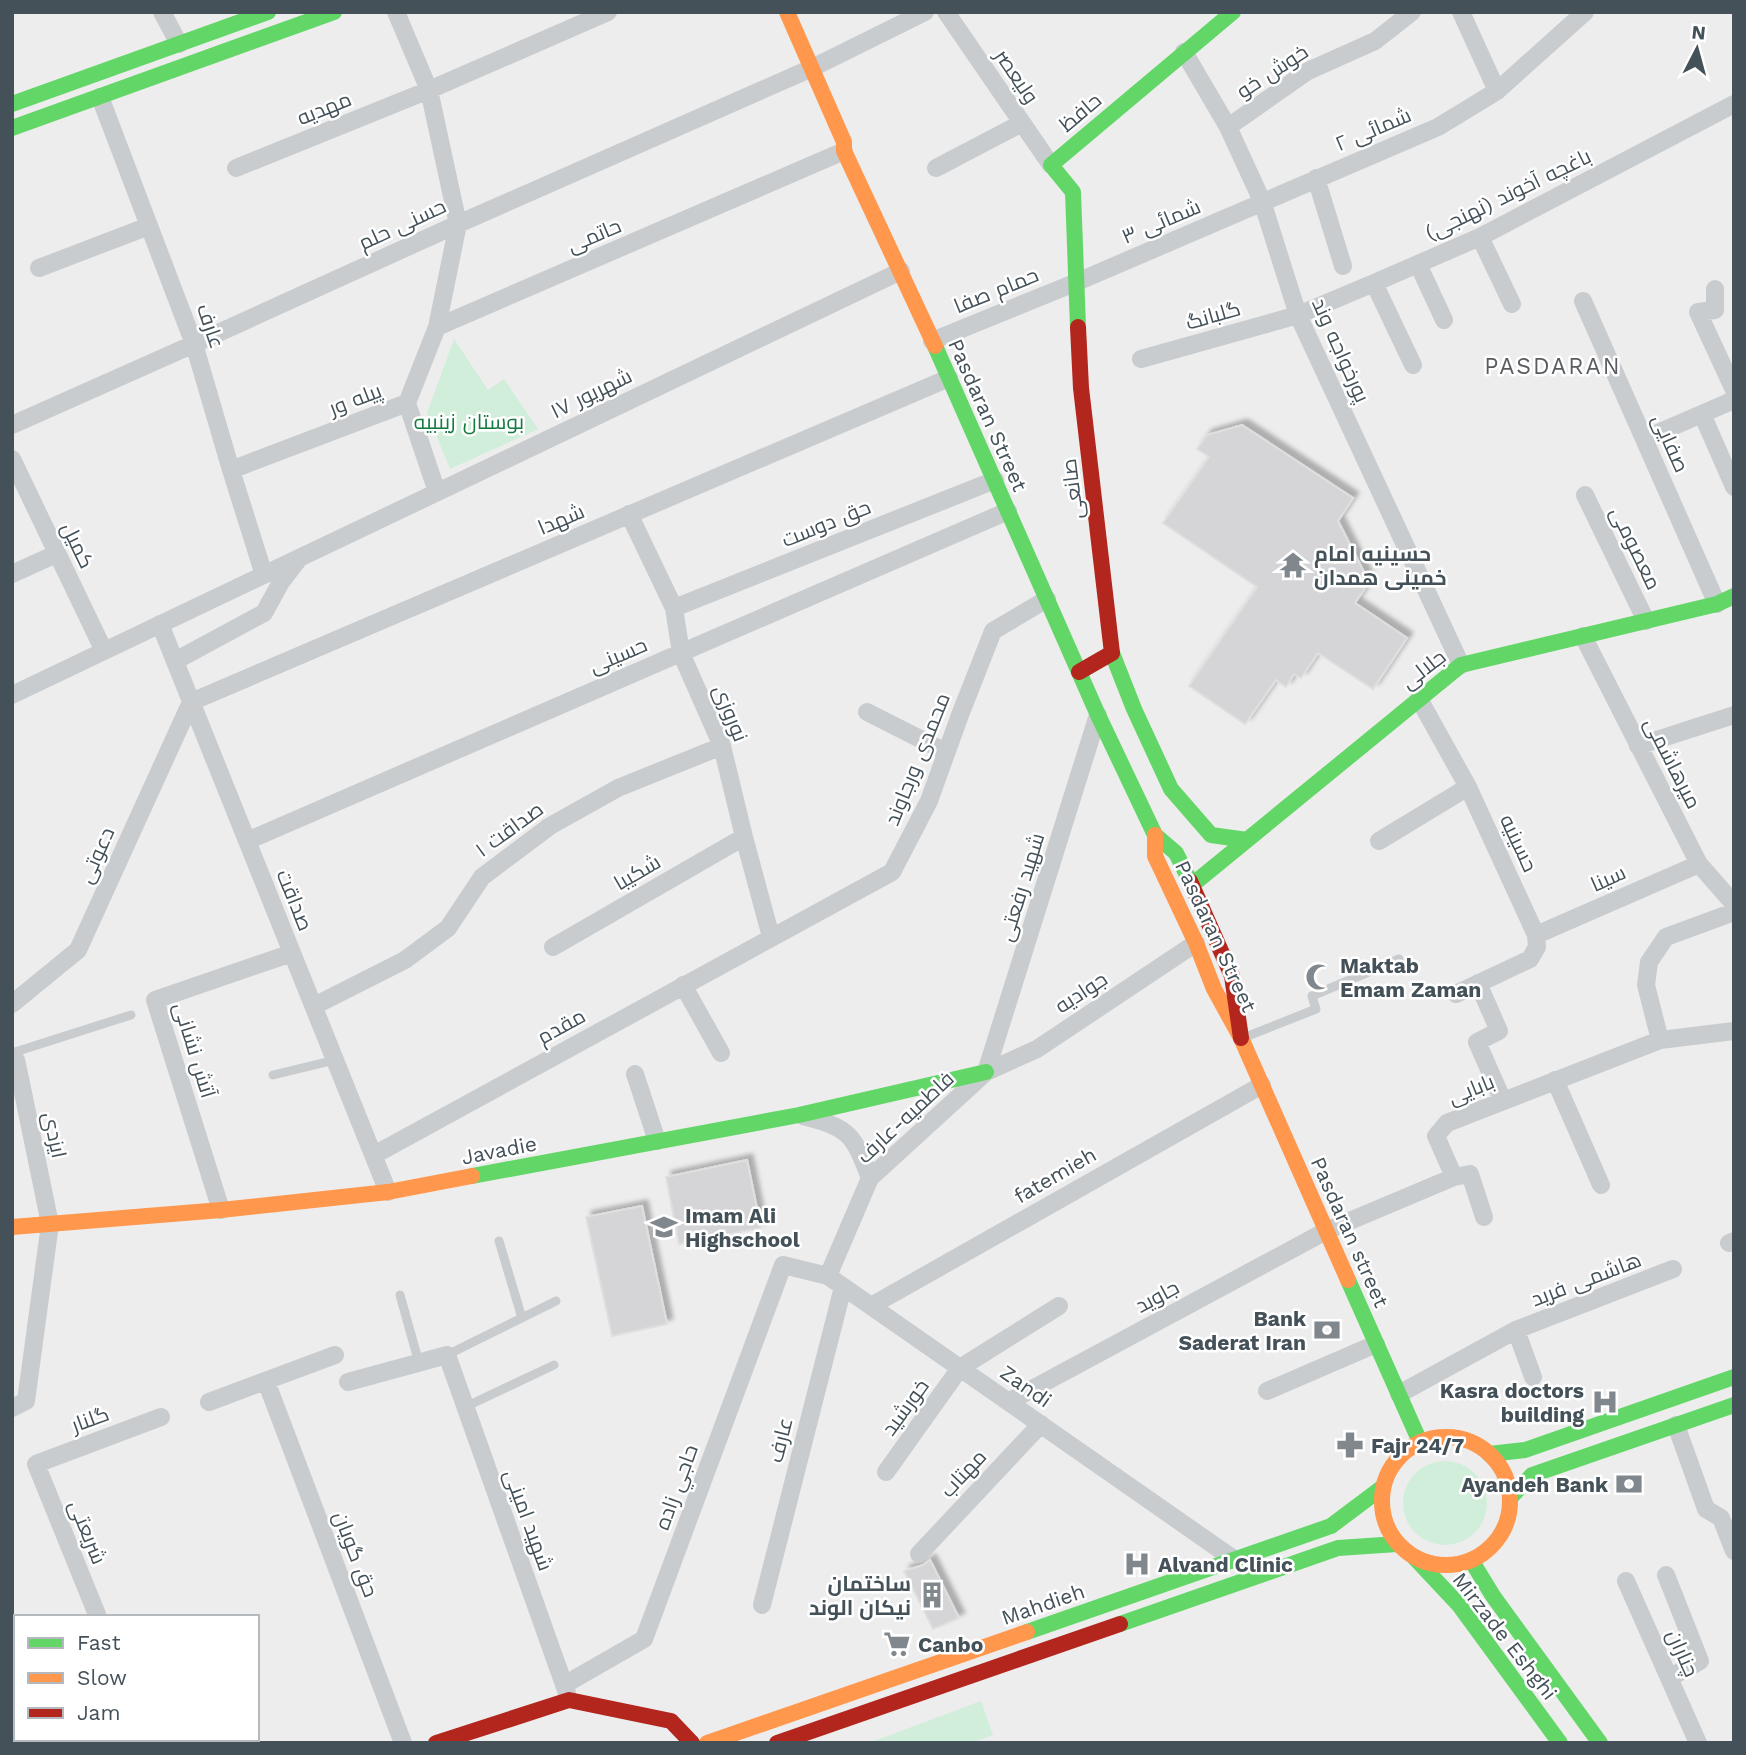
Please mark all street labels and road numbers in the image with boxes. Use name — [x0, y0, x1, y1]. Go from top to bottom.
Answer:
street label: خوش خو — [1232, 39, 1313, 104]
street label: ولیعصر — [989, 43, 1044, 108]
street label: مهدیه — [293, 86, 355, 131]
street label: حافظ — [1054, 87, 1106, 137]
street label: شمائی ۲ — [1331, 102, 1415, 157]
street label: باغچه آخوند (نهنجی) — [1421, 143, 1596, 247]
street label: حسنی حلم — [354, 193, 451, 257]
street label: شمائی ۳ — [1118, 193, 1205, 250]
street label: حاتمی — [563, 213, 625, 258]
street label: حمام صفا — [950, 262, 1043, 320]
street label: پورخواجه وند — [1305, 294, 1375, 407]
street label: گلبانگ — [1183, 295, 1243, 335]
street label: عارف — [192, 300, 230, 352]
street label: Pasdaran Street — [943, 335, 1033, 495]
street label: ۱۷ شهریور — [546, 363, 636, 424]
street label: پیله ور — [324, 377, 386, 423]
street label: صفایی — [1646, 410, 1695, 476]
street label: صانعی — [1056, 457, 1089, 521]
street label: حق دوست — [778, 494, 875, 553]
street label: شهدا — [534, 498, 588, 541]
street label: معصومی — [1604, 503, 1667, 594]
street label: کمیل — [55, 518, 100, 573]
street label: حسینی — [585, 632, 651, 679]
street label: جلالی — [1396, 644, 1451, 695]
street label: نوروزی — [707, 681, 754, 745]
street label: محمدی ورجاوند — [879, 689, 956, 829]
street label: میرهاشمی — [1639, 713, 1707, 813]
street label: صداقت ۱ — [470, 796, 548, 862]
street label: حسینیه — [1495, 810, 1543, 876]
street label: دعوتی — [73, 823, 120, 887]
street label: شهید رفعتی — [993, 830, 1050, 945]
street label: شکیبا — [609, 849, 665, 895]
street label: Pasdaran Street — [1170, 856, 1262, 1016]
street label: سینا — [1587, 859, 1629, 897]
street label: صداقت — [271, 866, 319, 934]
street label: جوادیه — [1050, 966, 1112, 1018]
street label: آتش نشانی — [168, 999, 221, 1101]
street label: مقدم — [533, 1003, 590, 1051]
street label: فاطمیه-عارف — [851, 1066, 959, 1168]
street label: بابایی — [1444, 1068, 1498, 1110]
street label: ایزدی — [37, 1110, 72, 1161]
street label: Javadie — [459, 1130, 539, 1170]
street label: fatemieh — [1009, 1141, 1101, 1209]
street label: Pasdaran street — [1306, 1153, 1394, 1311]
street label: هاشمی فرید — [1527, 1247, 1645, 1312]
street label: جاوید — [1131, 1274, 1183, 1318]
street label: Zandi — [996, 1359, 1056, 1413]
street label: خورشید — [876, 1374, 934, 1440]
street label: گلنار — [67, 1401, 112, 1438]
street label: عارف — [762, 1415, 798, 1465]
street label: حاجي زاده — [649, 1441, 707, 1534]
street label: مهتاب — [935, 1444, 992, 1503]
street label: شهید امینی — [498, 1466, 559, 1574]
street label: شریعتی — [63, 1496, 112, 1568]
street label: حق گویان — [327, 1508, 384, 1601]
street label: Mirzade Eshghi — [1447, 1567, 1563, 1705]
street label: Mahdieh — [998, 1578, 1088, 1630]
street label: چناران — [1660, 1625, 1704, 1681]

